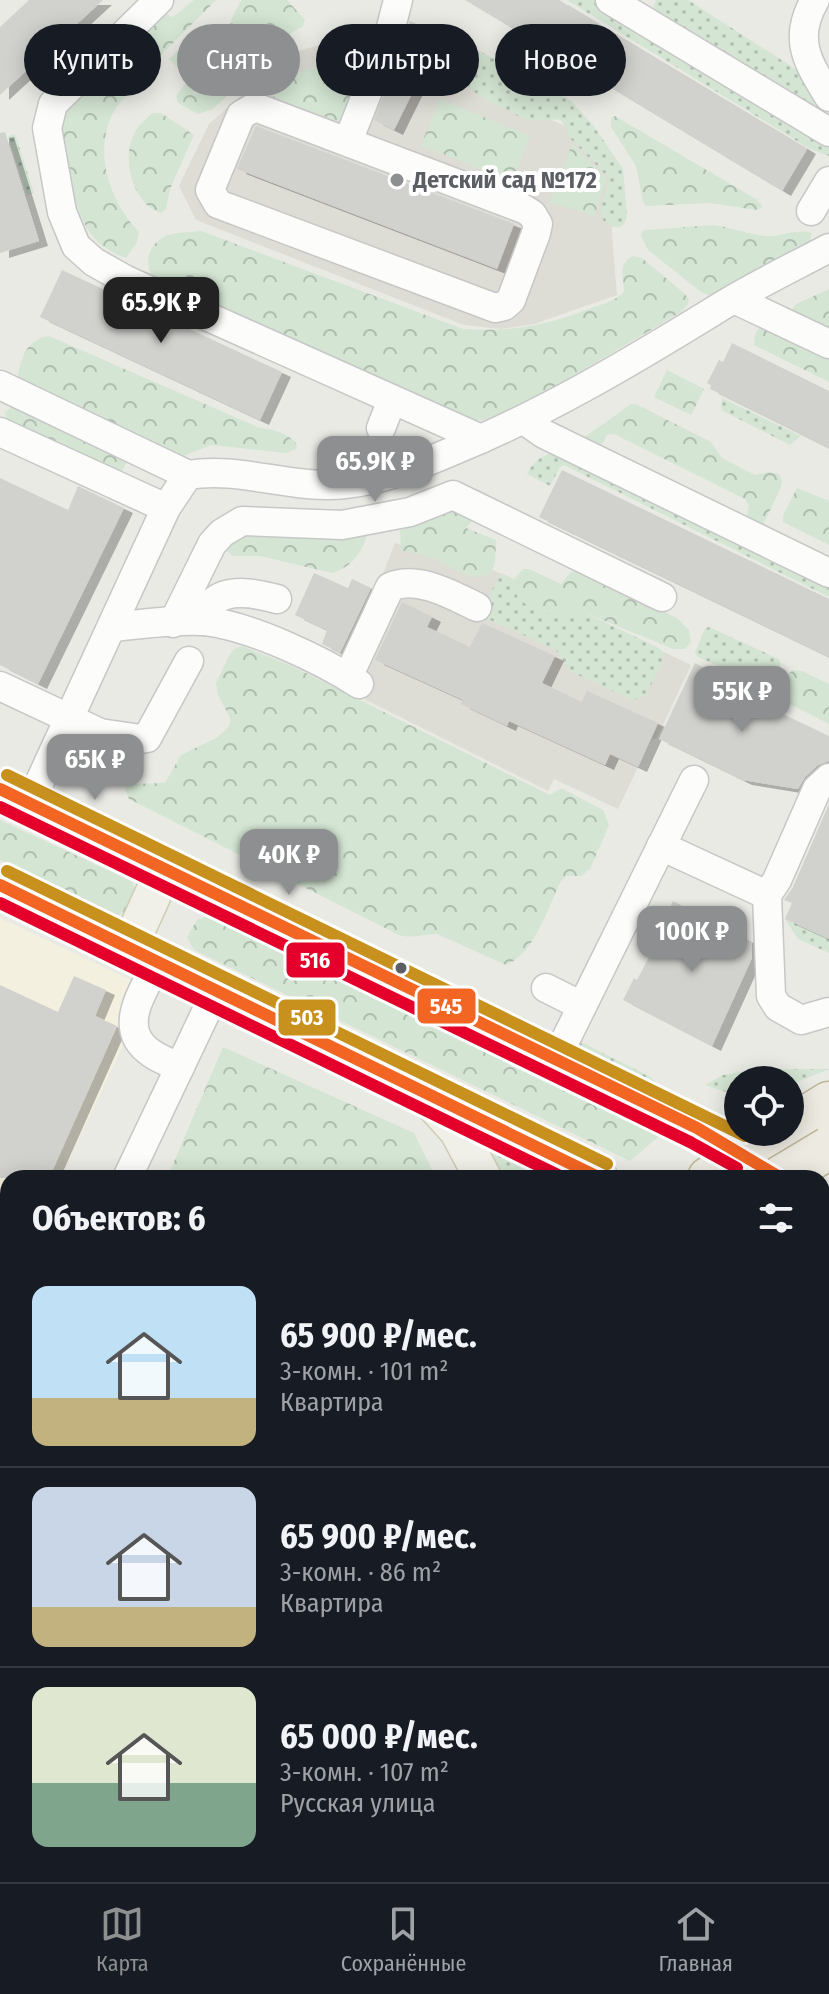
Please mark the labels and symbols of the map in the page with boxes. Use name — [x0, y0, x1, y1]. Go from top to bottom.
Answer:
place label: Детский сад №172 — [412, 166, 597, 194]
marker: Детский сад №172 — [388, 171, 406, 189]
pin: 65.9K ₽ — [87, 277, 235, 345]
pin: 65.9K ₽ — [301, 436, 449, 504]
pin: 55K ₽ — [686, 666, 798, 734]
pin: 65K ₽ — [39, 734, 151, 802]
pin: 40K ₽ — [233, 829, 345, 897]
pin: 100K ₽ — [627, 906, 757, 974]
line badge: 516 — [285, 941, 346, 979]
text: 516 — [300, 947, 330, 974]
unlabelled marker — [393, 960, 409, 976]
line badge: 545 — [416, 987, 477, 1025]
text: 545 — [430, 993, 463, 1020]
line badge: 503 — [277, 998, 337, 1037]
text: 503 — [290, 1004, 324, 1031]

